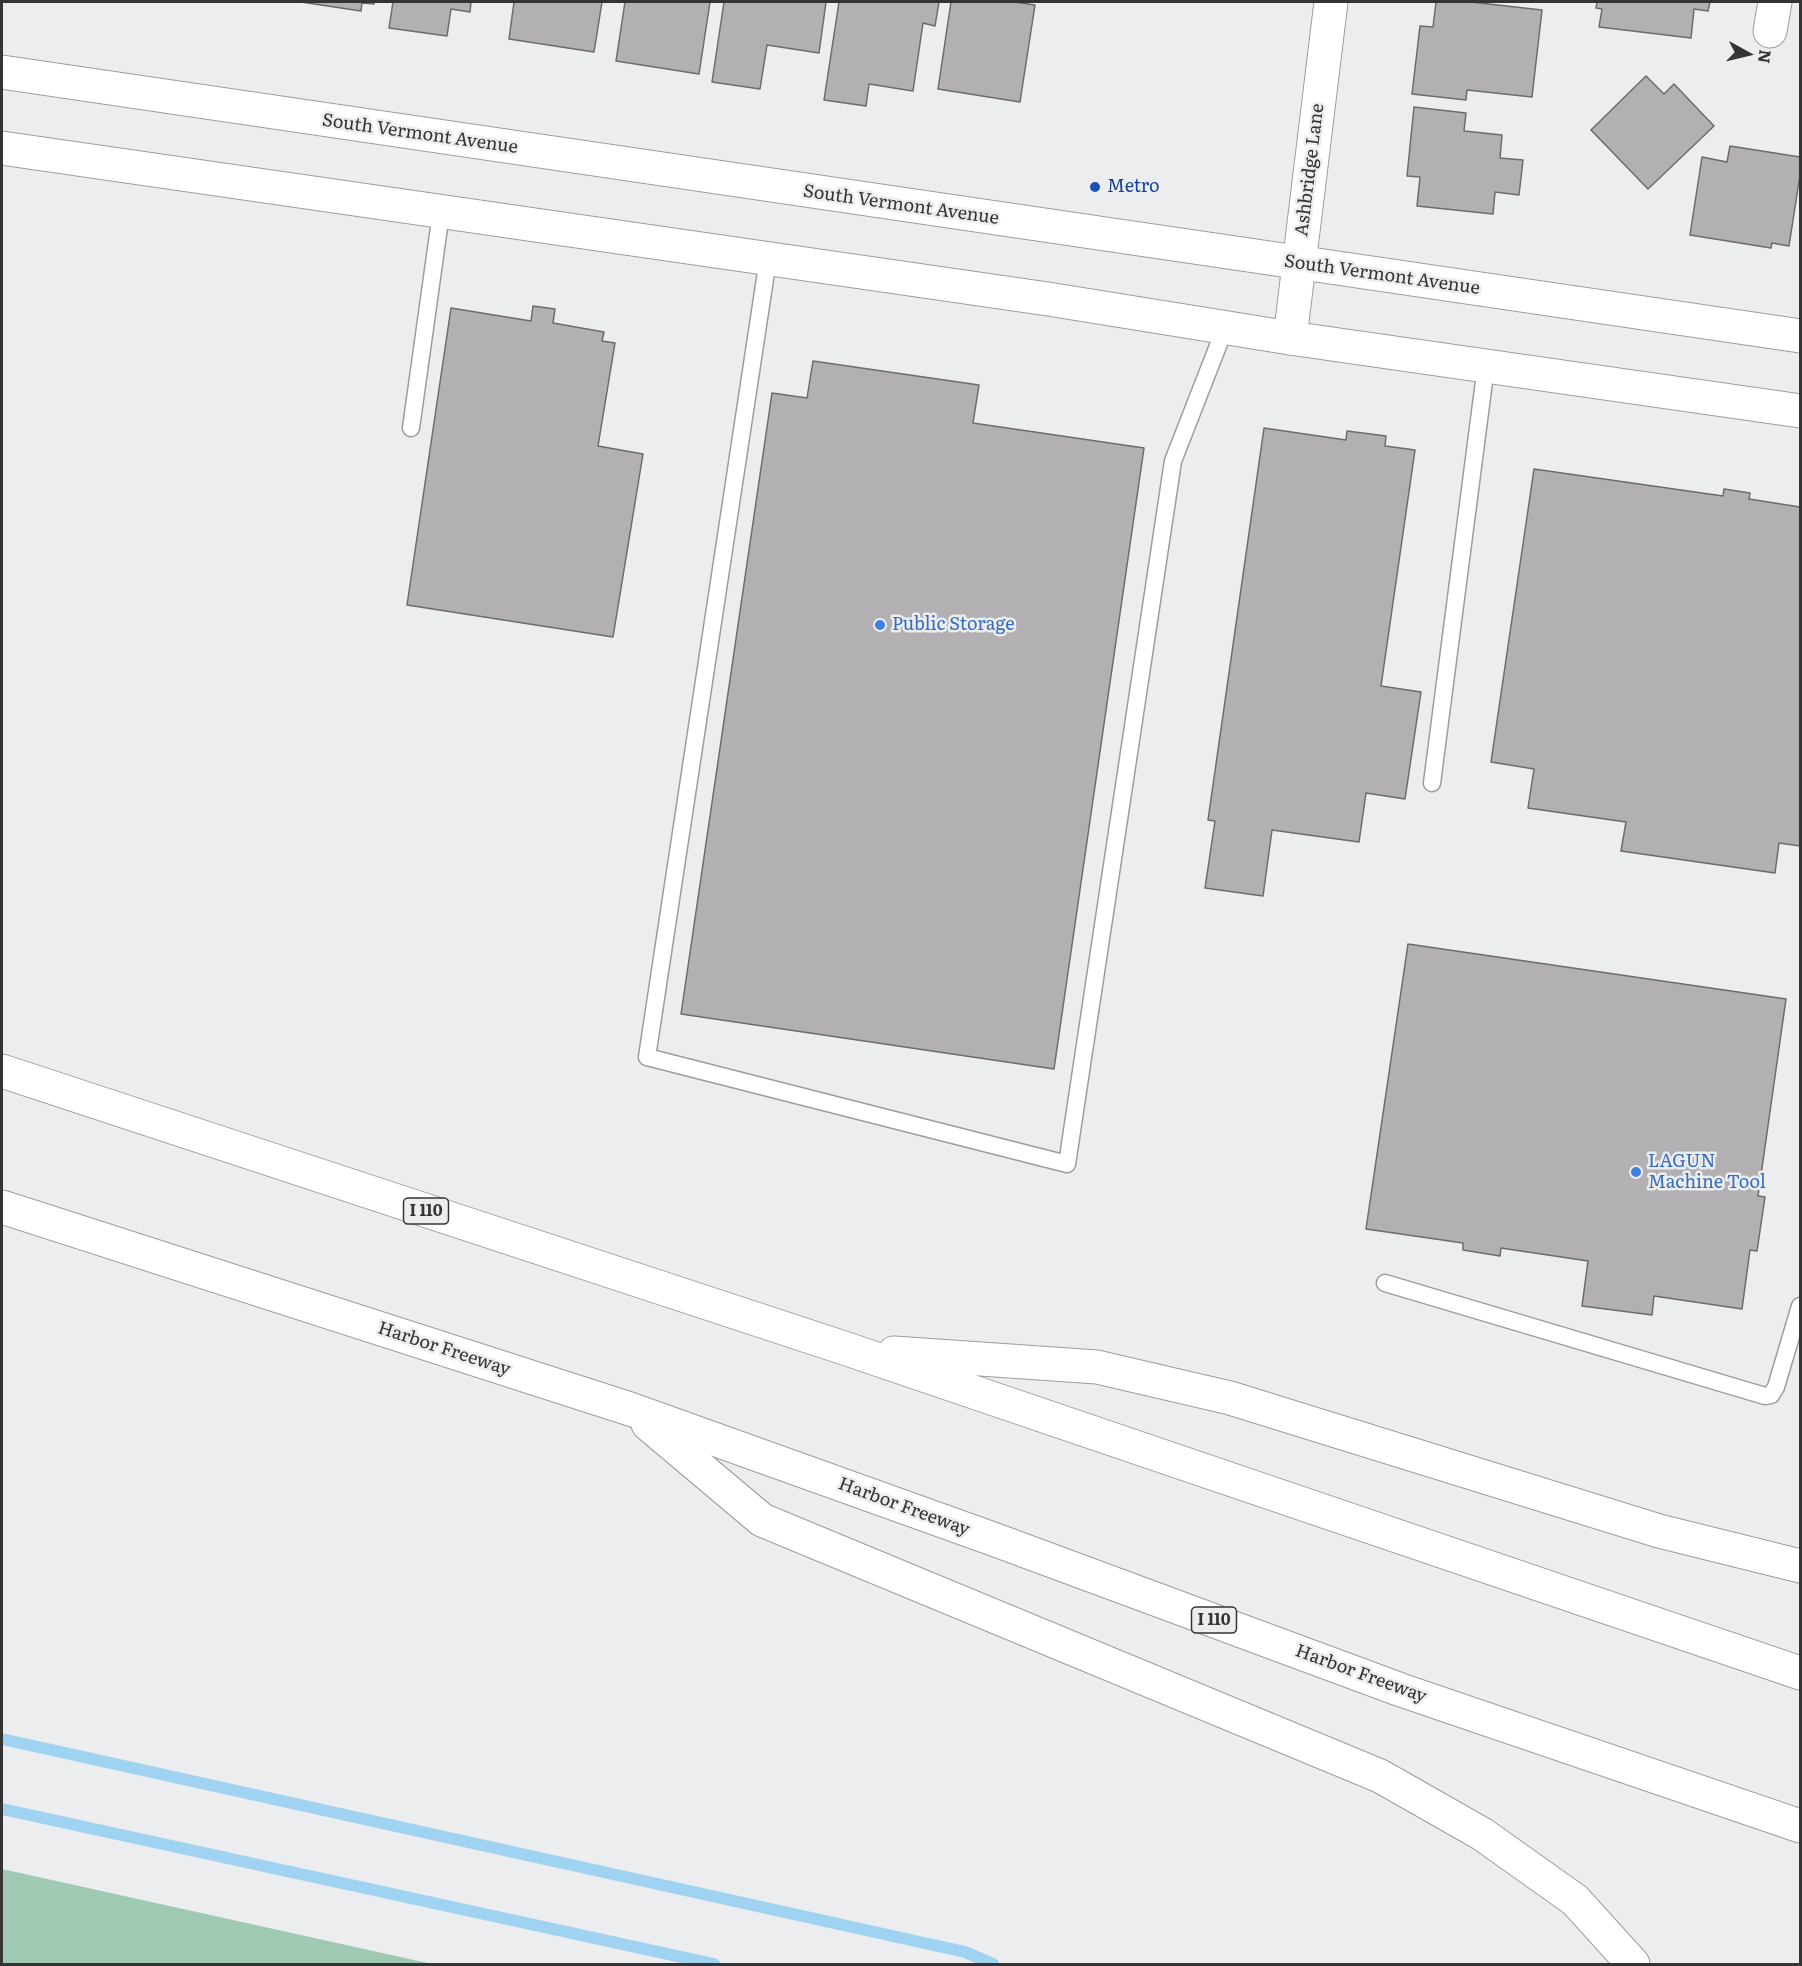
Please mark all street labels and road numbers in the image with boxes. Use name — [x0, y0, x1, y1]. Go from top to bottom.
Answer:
street label: Ashbridge Lane — [1291, 102, 1329, 238]
street label: South Vermont Avenue — [321, 110, 519, 158]
street label: South Vermont Avenue — [802, 181, 1000, 229]
street label: South Vermont Avenue — [1283, 251, 1481, 299]
road number: I 110 — [404, 1198, 448, 1224]
street label: Harbor Freeway — [375, 1317, 513, 1381]
street label: Harbor Freeway — [835, 1473, 973, 1541]
road number: I 110 — [1192, 1607, 1236, 1633]
street label: Harbor Freeway — [1292, 1640, 1430, 1708]

